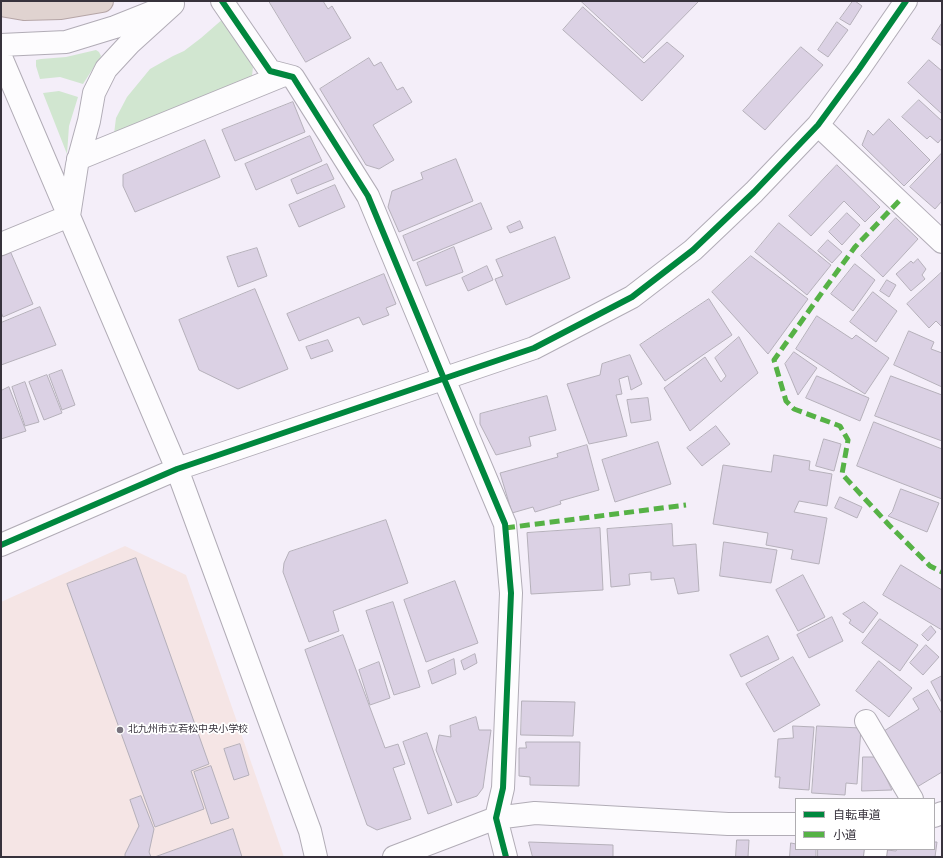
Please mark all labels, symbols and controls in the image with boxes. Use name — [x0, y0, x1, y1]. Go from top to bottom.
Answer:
place label: 北九州市立若松中央小学校 — [128, 724, 248, 736]
marker: 北九州市立若松中央小学校 — [115, 725, 125, 735]
legend — [795, 798, 935, 850]
text: 自転車道 — [833, 808, 881, 824]
text: 小道 — [833, 828, 857, 844]

